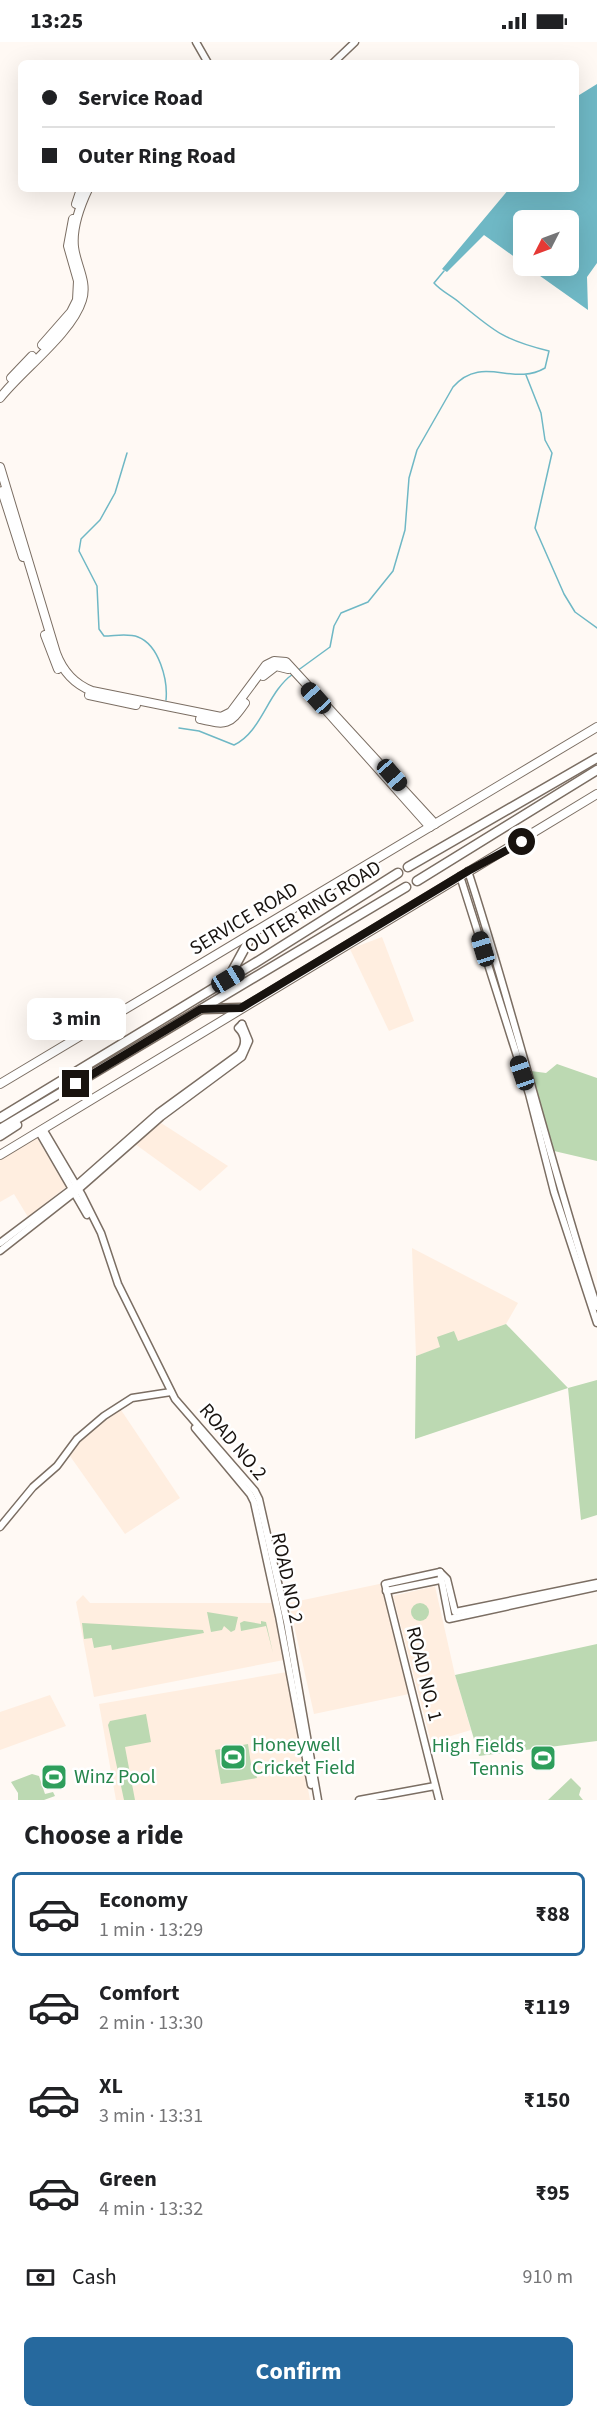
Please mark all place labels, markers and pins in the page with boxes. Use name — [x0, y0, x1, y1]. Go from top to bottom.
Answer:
place label: Honeywell Cricket Field — [252, 1731, 355, 1782]
place label: High Fields Tennis — [432, 1732, 524, 1783]
sports icon: Honeywell Cricket Field — [218, 1742, 248, 1772]
sports icon: High Fields Tennis — [528, 1743, 558, 1773]
sports icon: Winz Pool — [39, 1762, 69, 1792]
place label: Winz Pool — [74, 1763, 156, 1791]

